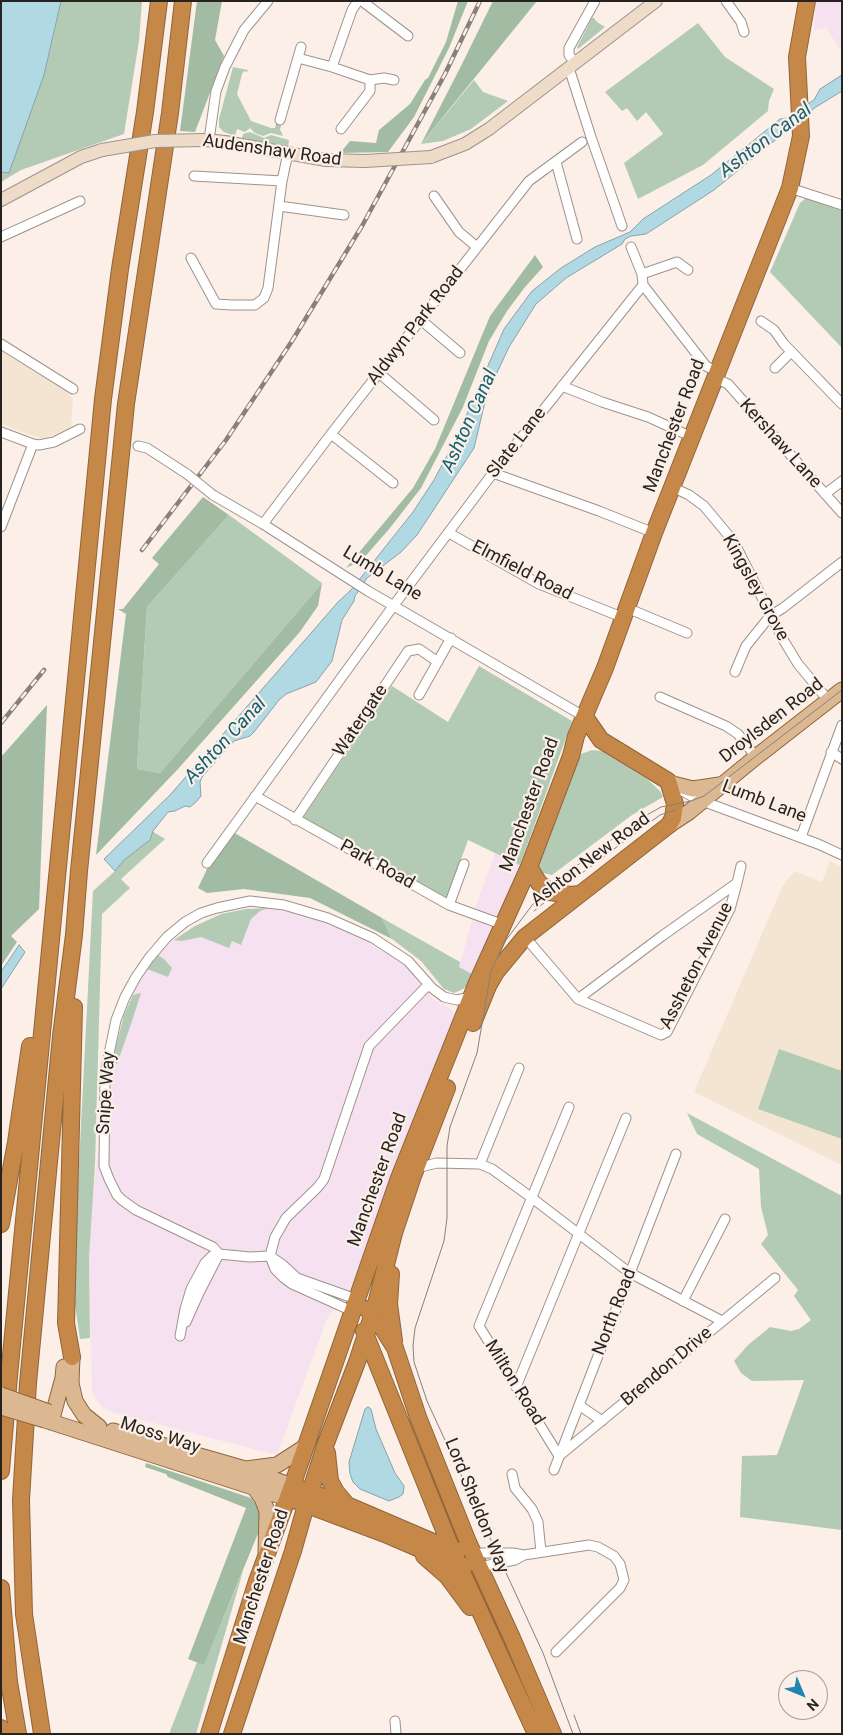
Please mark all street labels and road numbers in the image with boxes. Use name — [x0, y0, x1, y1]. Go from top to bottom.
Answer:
street label: Audenshaw Road — [201, 131, 343, 171]
street label: Aldwyn Park Road — [363, 262, 469, 390]
street label: Manchester Road — [640, 356, 710, 496]
street label: Kershaw Lane — [734, 395, 826, 493]
street label: Slate Lane — [483, 403, 551, 483]
street label: Kingsley Grove — [717, 531, 793, 645]
street label: Elmfield Road — [468, 536, 576, 606]
street label: Lumb Lane — [338, 542, 426, 606]
street label: Droylsden Road — [716, 674, 828, 768]
street label: Watergate — [329, 681, 393, 761]
street label: Manchester Road — [496, 735, 564, 875]
street label: Lumb Lane — [719, 776, 809, 828]
street label: Ashton New Road — [527, 808, 655, 912]
street label: Park Road — [336, 836, 418, 894]
street label: Assheton Avenue — [656, 899, 738, 1033]
street label: Snipe Way — [93, 1051, 121, 1135]
street label: Manchester Road — [344, 1110, 412, 1250]
street label: North Road — [589, 1266, 641, 1358]
street label: Brendon Drive — [617, 1323, 717, 1411]
street label: Milton Road — [479, 1337, 549, 1429]
street label: Moss Way — [117, 1413, 203, 1459]
street label: Lord Sheldon Way — [439, 1435, 513, 1577]
street label: Manchester Road — [230, 1507, 294, 1647]

